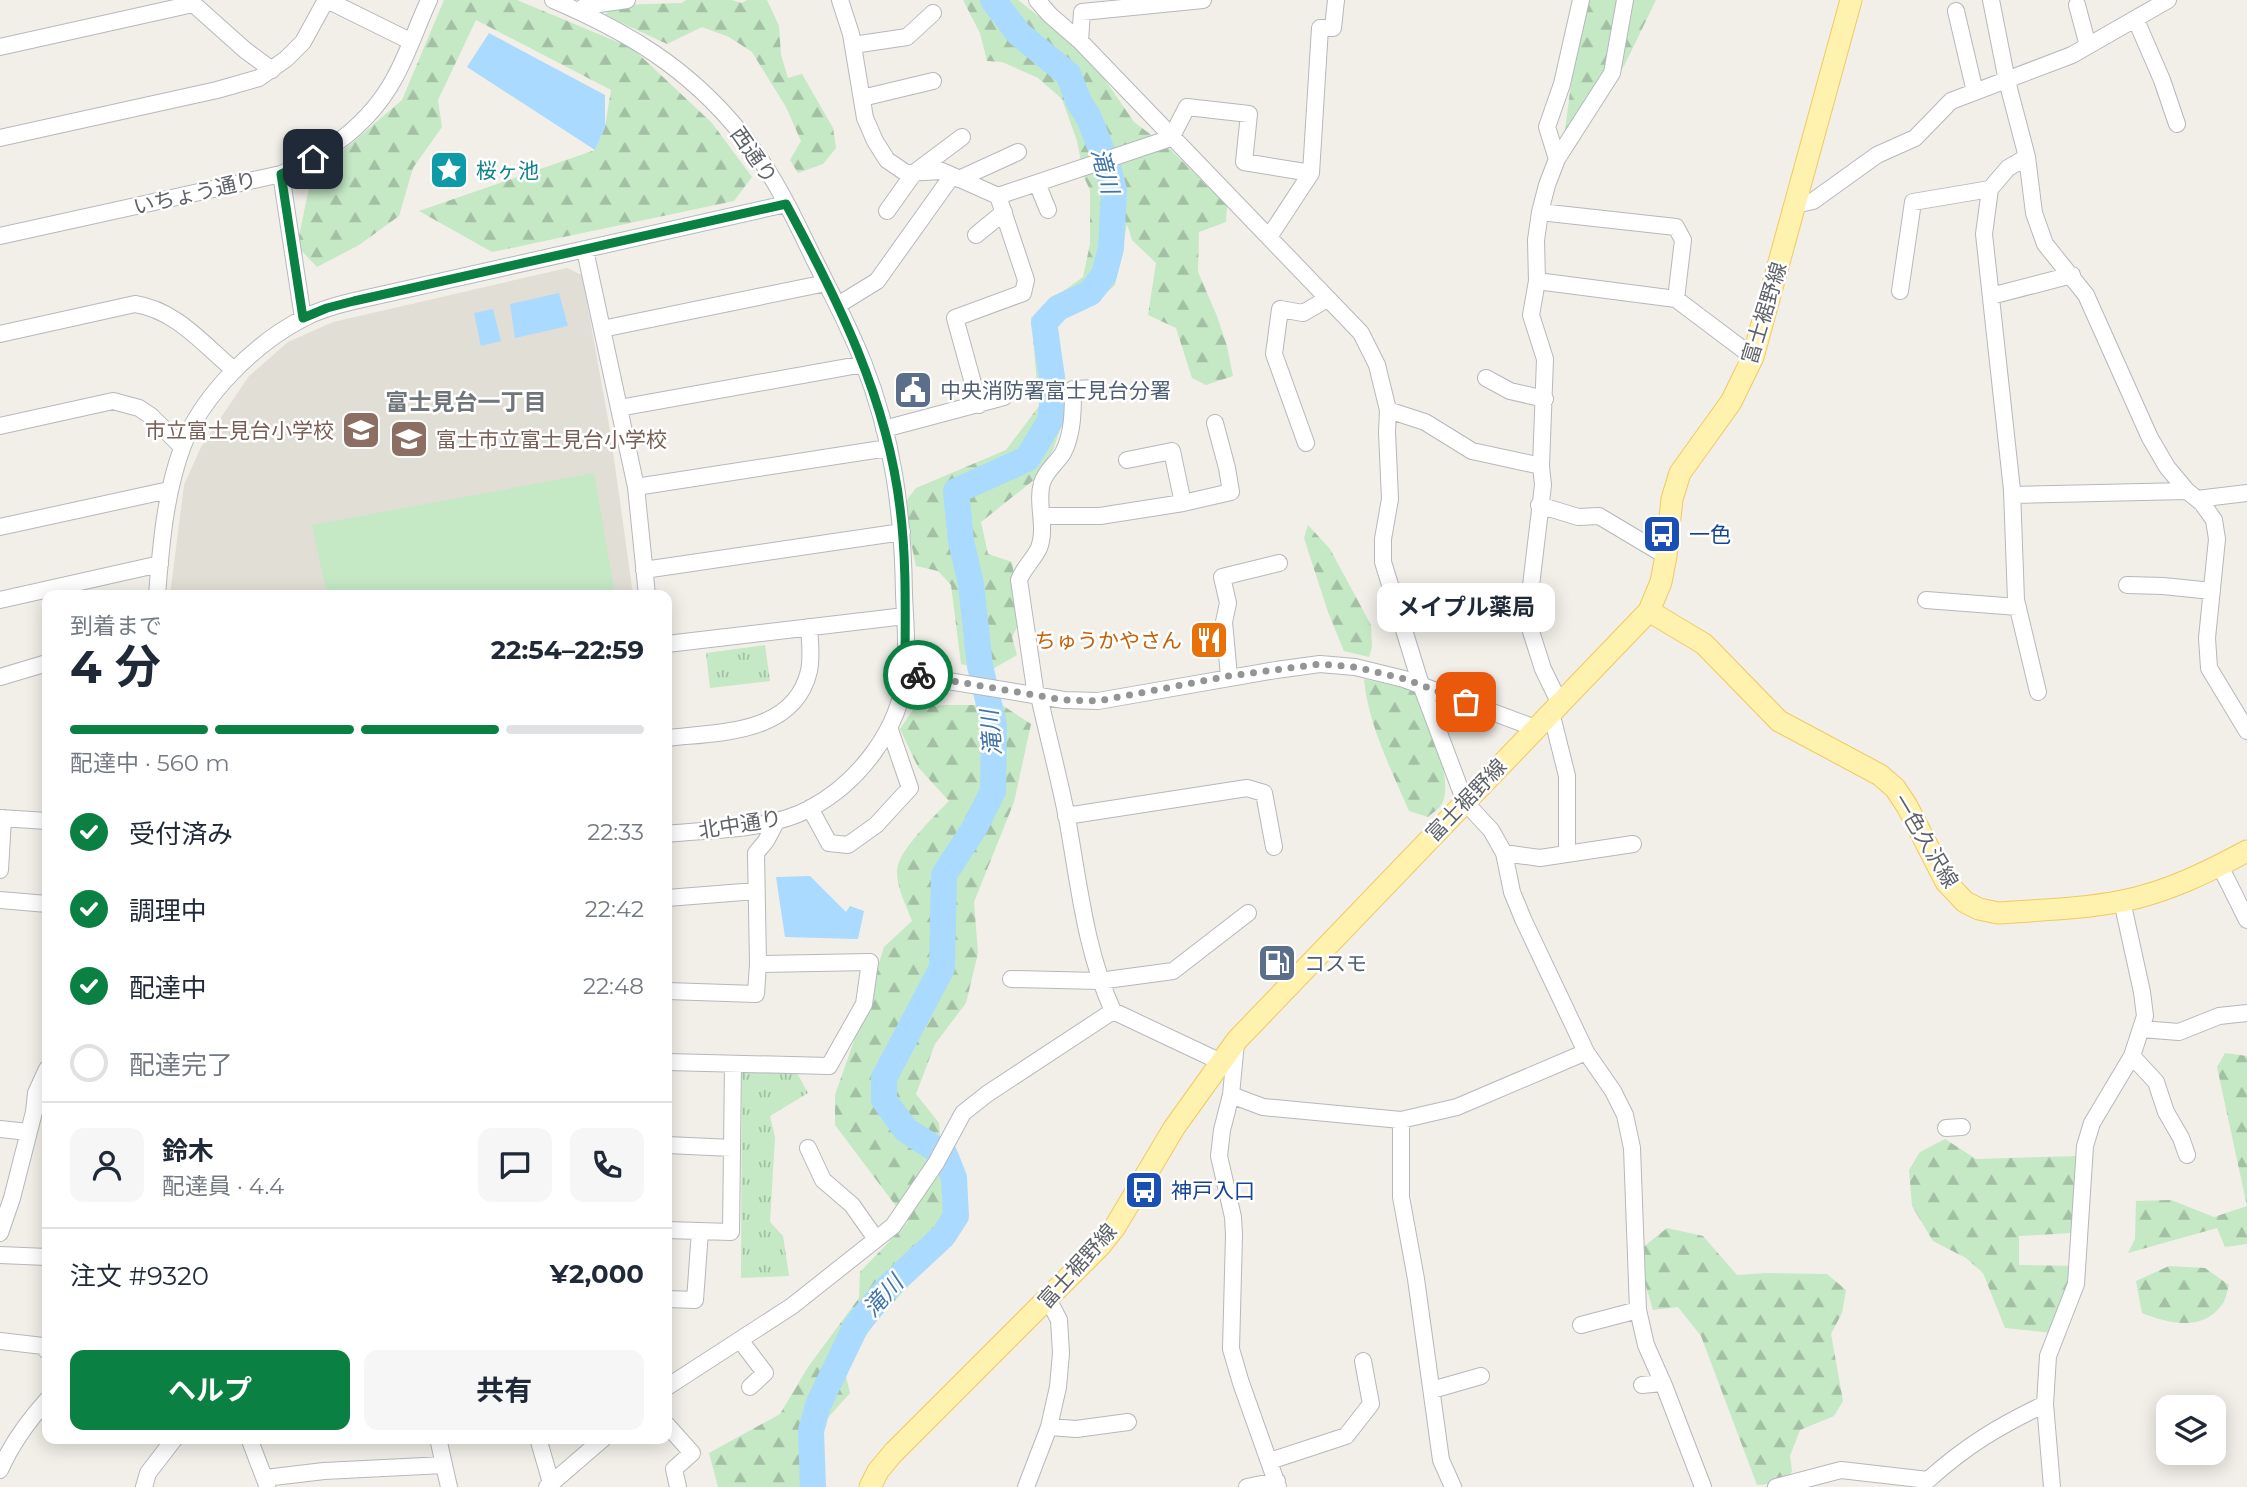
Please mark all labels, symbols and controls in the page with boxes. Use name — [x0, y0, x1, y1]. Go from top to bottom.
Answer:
street label: 西通り — [726, 122, 782, 188]
pin — [283, 129, 343, 189]
icon: home — [294, 140, 332, 178]
water label: 滝川 — [1086, 145, 1125, 200]
place icon: 桜ヶ池 — [428, 149, 470, 191]
place label: 桜ヶ池 — [476, 158, 539, 183]
street label: いちょう通り — [131, 167, 259, 219]
street label: 富士裾野線 — [1737, 259, 1791, 367]
public building icon: 中央消防署富士見台分署 — [892, 369, 934, 411]
place label: 中央消防署富士見台分署 — [940, 378, 1171, 403]
district label: 富士見台一丁目 — [386, 388, 547, 416]
school or university icon: 市立富士見台小学校 — [340, 409, 382, 451]
place label: 市立富士見台小学校 — [145, 418, 334, 443]
school or university icon: 富士市立富士見台小学校 — [388, 418, 430, 460]
place label: 富士市立富士見台小学校 — [436, 427, 667, 452]
bus stop icon: 一色 — [1641, 513, 1683, 555]
place label: 一色 — [1689, 522, 1731, 547]
callout: メイプル薬局 — [1377, 583, 1555, 632]
text: メイプル薬局 — [1397, 593, 1535, 621]
text: 到着まで — [70, 612, 162, 640]
restaurant icon: ちゅうかやさん — [1188, 619, 1230, 661]
place label: ちゅうかやさん — [1035, 628, 1182, 653]
text: 22:54–22:59 — [491, 634, 644, 666]
text: 4 分 — [70, 638, 161, 695]
courier — [883, 640, 953, 710]
icon: bike — [899, 656, 937, 694]
pin — [1436, 672, 1496, 732]
icon: bag — [1447, 683, 1485, 721]
water label: 滝川 — [975, 706, 1007, 757]
text: 配達中 · 560 m — [70, 749, 230, 777]
street label: 富士裾野線 — [1421, 754, 1511, 846]
street label: 一色久沢線 — [1888, 790, 1964, 892]
street label: 北中通り — [697, 805, 783, 843]
icon: check — [70, 813, 108, 851]
text: 受付済み — [129, 818, 233, 850]
text: 22:33 — [587, 818, 644, 846]
icon: check — [70, 890, 108, 928]
text: 調理中 — [129, 895, 207, 927]
text: 22:42 — [585, 895, 644, 923]
fuel station icon: コスモ — [1256, 942, 1298, 984]
place label: コスモ — [1304, 951, 1367, 976]
icon: check — [70, 967, 108, 1005]
text: 配達中 — [129, 972, 207, 1004]
text: 22:48 — [583, 972, 644, 1000]
text: 配達完了 — [129, 1049, 233, 1081]
button: person — [70, 1128, 144, 1202]
button: chat — [478, 1128, 552, 1202]
button: phone — [570, 1128, 644, 1202]
text: 鈴木 — [162, 1135, 214, 1167]
bus stop icon: 神戸入口 — [1123, 1169, 1165, 1211]
text: 配達員 · 4.4 — [162, 1172, 284, 1200]
place label: 神戸入口 — [1171, 1178, 1255, 1203]
street label: 富士裾野線 — [1033, 1219, 1121, 1313]
text: ¥2,000 — [550, 1258, 644, 1290]
text: 注文 #9320 — [70, 1260, 209, 1292]
water label: 滝川 — [857, 1267, 911, 1322]
button: ヘルプ — [70, 1350, 350, 1430]
button: 共有 — [364, 1350, 644, 1430]
map controls — [2156, 1395, 2226, 1465]
button: layers — [2156, 1395, 2226, 1465]

